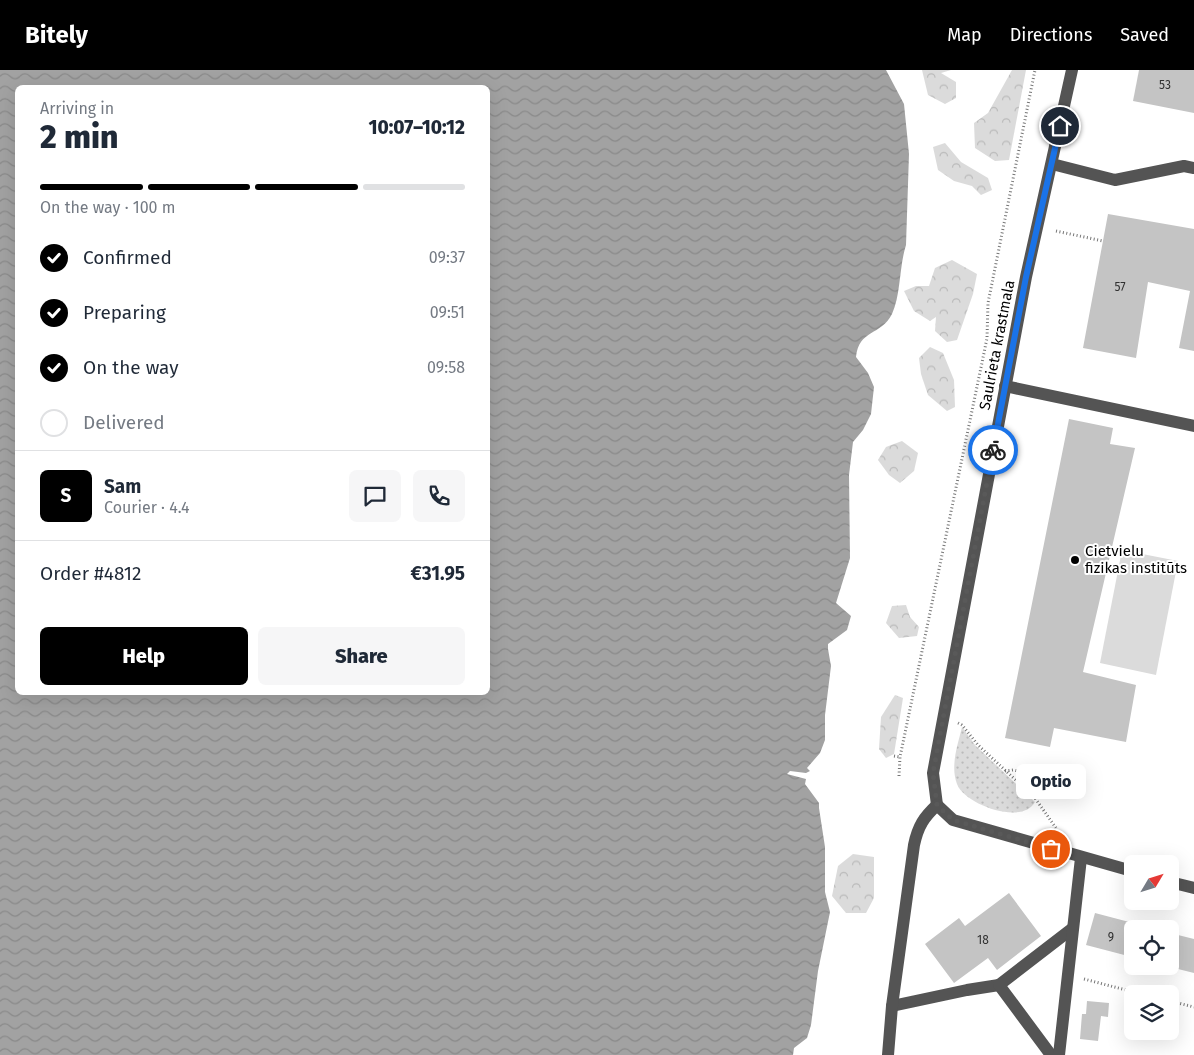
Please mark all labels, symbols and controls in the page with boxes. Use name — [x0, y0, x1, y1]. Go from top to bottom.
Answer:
text: Bitely — [25, 21, 88, 49]
text: Map — [947, 24, 982, 46]
text: Directions — [1010, 24, 1092, 46]
text: Saved — [1120, 24, 1169, 46]
house number: 53 — [1159, 78, 1171, 92]
text: Arriving in — [40, 99, 114, 118]
pin — [1039, 105, 1081, 147]
icon: home — [1046, 112, 1074, 140]
text: 10:07–10:12 — [369, 116, 465, 139]
text: 2 min — [40, 118, 118, 156]
text: On the way · 100 m — [40, 198, 175, 217]
icon: check — [40, 244, 68, 272]
text: Confirmed — [83, 246, 172, 269]
text: 09:37 — [429, 248, 465, 267]
street label: Saulrieta krastmala — [976, 279, 1018, 411]
house number: 57 — [1114, 280, 1126, 294]
icon: check — [40, 299, 68, 327]
text: Preparing — [83, 301, 166, 324]
text: 09:51 — [430, 303, 465, 322]
icon: check — [40, 354, 68, 382]
text: On the way — [83, 356, 179, 379]
text: 09:58 — [427, 358, 465, 377]
text: Delivered — [83, 411, 165, 434]
courier — [968, 425, 1018, 475]
icon: bike — [979, 436, 1007, 464]
button: chat — [349, 470, 401, 522]
button: phone — [413, 470, 465, 522]
text: Sam — [104, 475, 141, 498]
text: S — [61, 484, 71, 507]
text: Courier · 4.4 — [104, 498, 190, 517]
place label: Cietvielu fizikas institūts — [1085, 542, 1187, 577]
marker: Cietvielu fizikas institūts — [1069, 554, 1081, 566]
text: Order #4812 — [40, 562, 141, 585]
text: €31.95 — [411, 562, 465, 585]
button: Help — [40, 627, 248, 685]
button: Share — [258, 627, 465, 685]
callout: Optio — [1016, 764, 1086, 799]
text: Optio — [1031, 772, 1071, 791]
pin — [1030, 828, 1072, 870]
icon: bag — [1037, 835, 1065, 863]
north arrow — [1124, 855, 1179, 910]
map controls — [1124, 855, 1179, 1040]
button: locate — [1124, 920, 1179, 975]
house number: 9 — [1108, 930, 1114, 944]
house number: 18 — [977, 933, 989, 947]
button: layers — [1124, 985, 1179, 1040]

